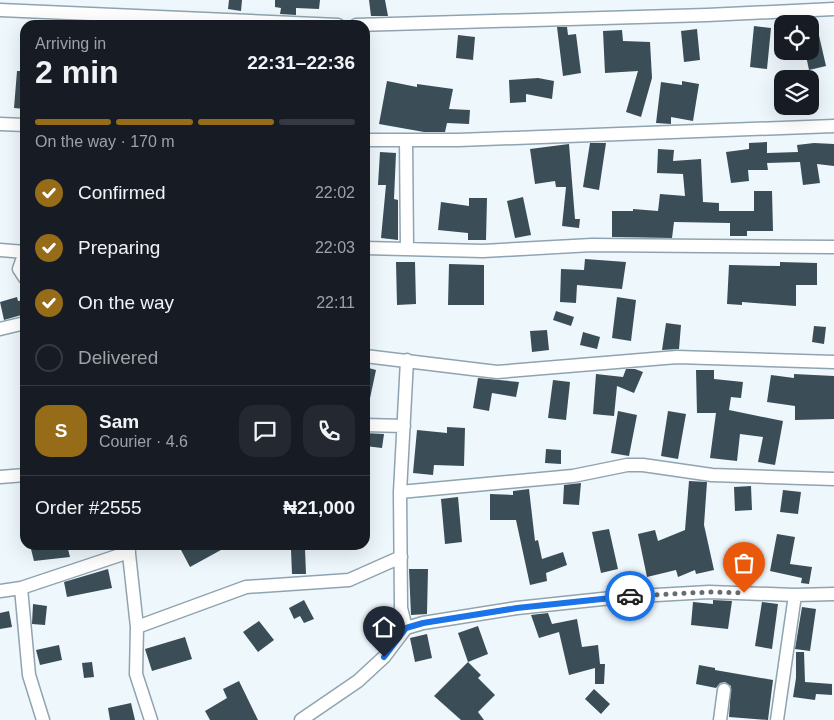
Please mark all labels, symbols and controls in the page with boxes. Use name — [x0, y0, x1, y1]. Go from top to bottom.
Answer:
map controls — [774, 15, 819, 115]
button: locate — [774, 15, 819, 60]
text: Arriving in — [35, 35, 106, 52]
text: 22:31–22:36 — [247, 52, 355, 73]
text: 2 min — [35, 54, 119, 90]
button: layers — [774, 70, 819, 115]
text: On the way · 170 m — [35, 133, 175, 150]
icon: check — [35, 179, 63, 207]
text: Confirmed — [78, 182, 166, 203]
text: 22:02 — [315, 184, 355, 201]
icon: check — [35, 234, 63, 262]
text: Preparing — [78, 237, 160, 258]
text: 22:03 — [315, 239, 355, 256]
icon: check — [35, 289, 63, 317]
text: On the way — [78, 292, 174, 313]
text: 22:11 — [316, 294, 355, 311]
text: Delivered — [78, 347, 158, 368]
button: chat — [239, 405, 291, 457]
button: phone — [303, 405, 355, 457]
text: Sam — [99, 411, 139, 432]
text: S — [55, 420, 67, 441]
text: Courier · 4.6 — [99, 433, 188, 450]
text: Order #2555 — [35, 497, 142, 518]
text: ₦21,000 — [283, 497, 355, 518]
pin — [723, 542, 765, 593]
icon: bag — [730, 549, 758, 577]
courier — [605, 571, 655, 621]
icon: car — [616, 582, 644, 610]
pin — [363, 606, 405, 657]
icon: home — [370, 613, 398, 641]

